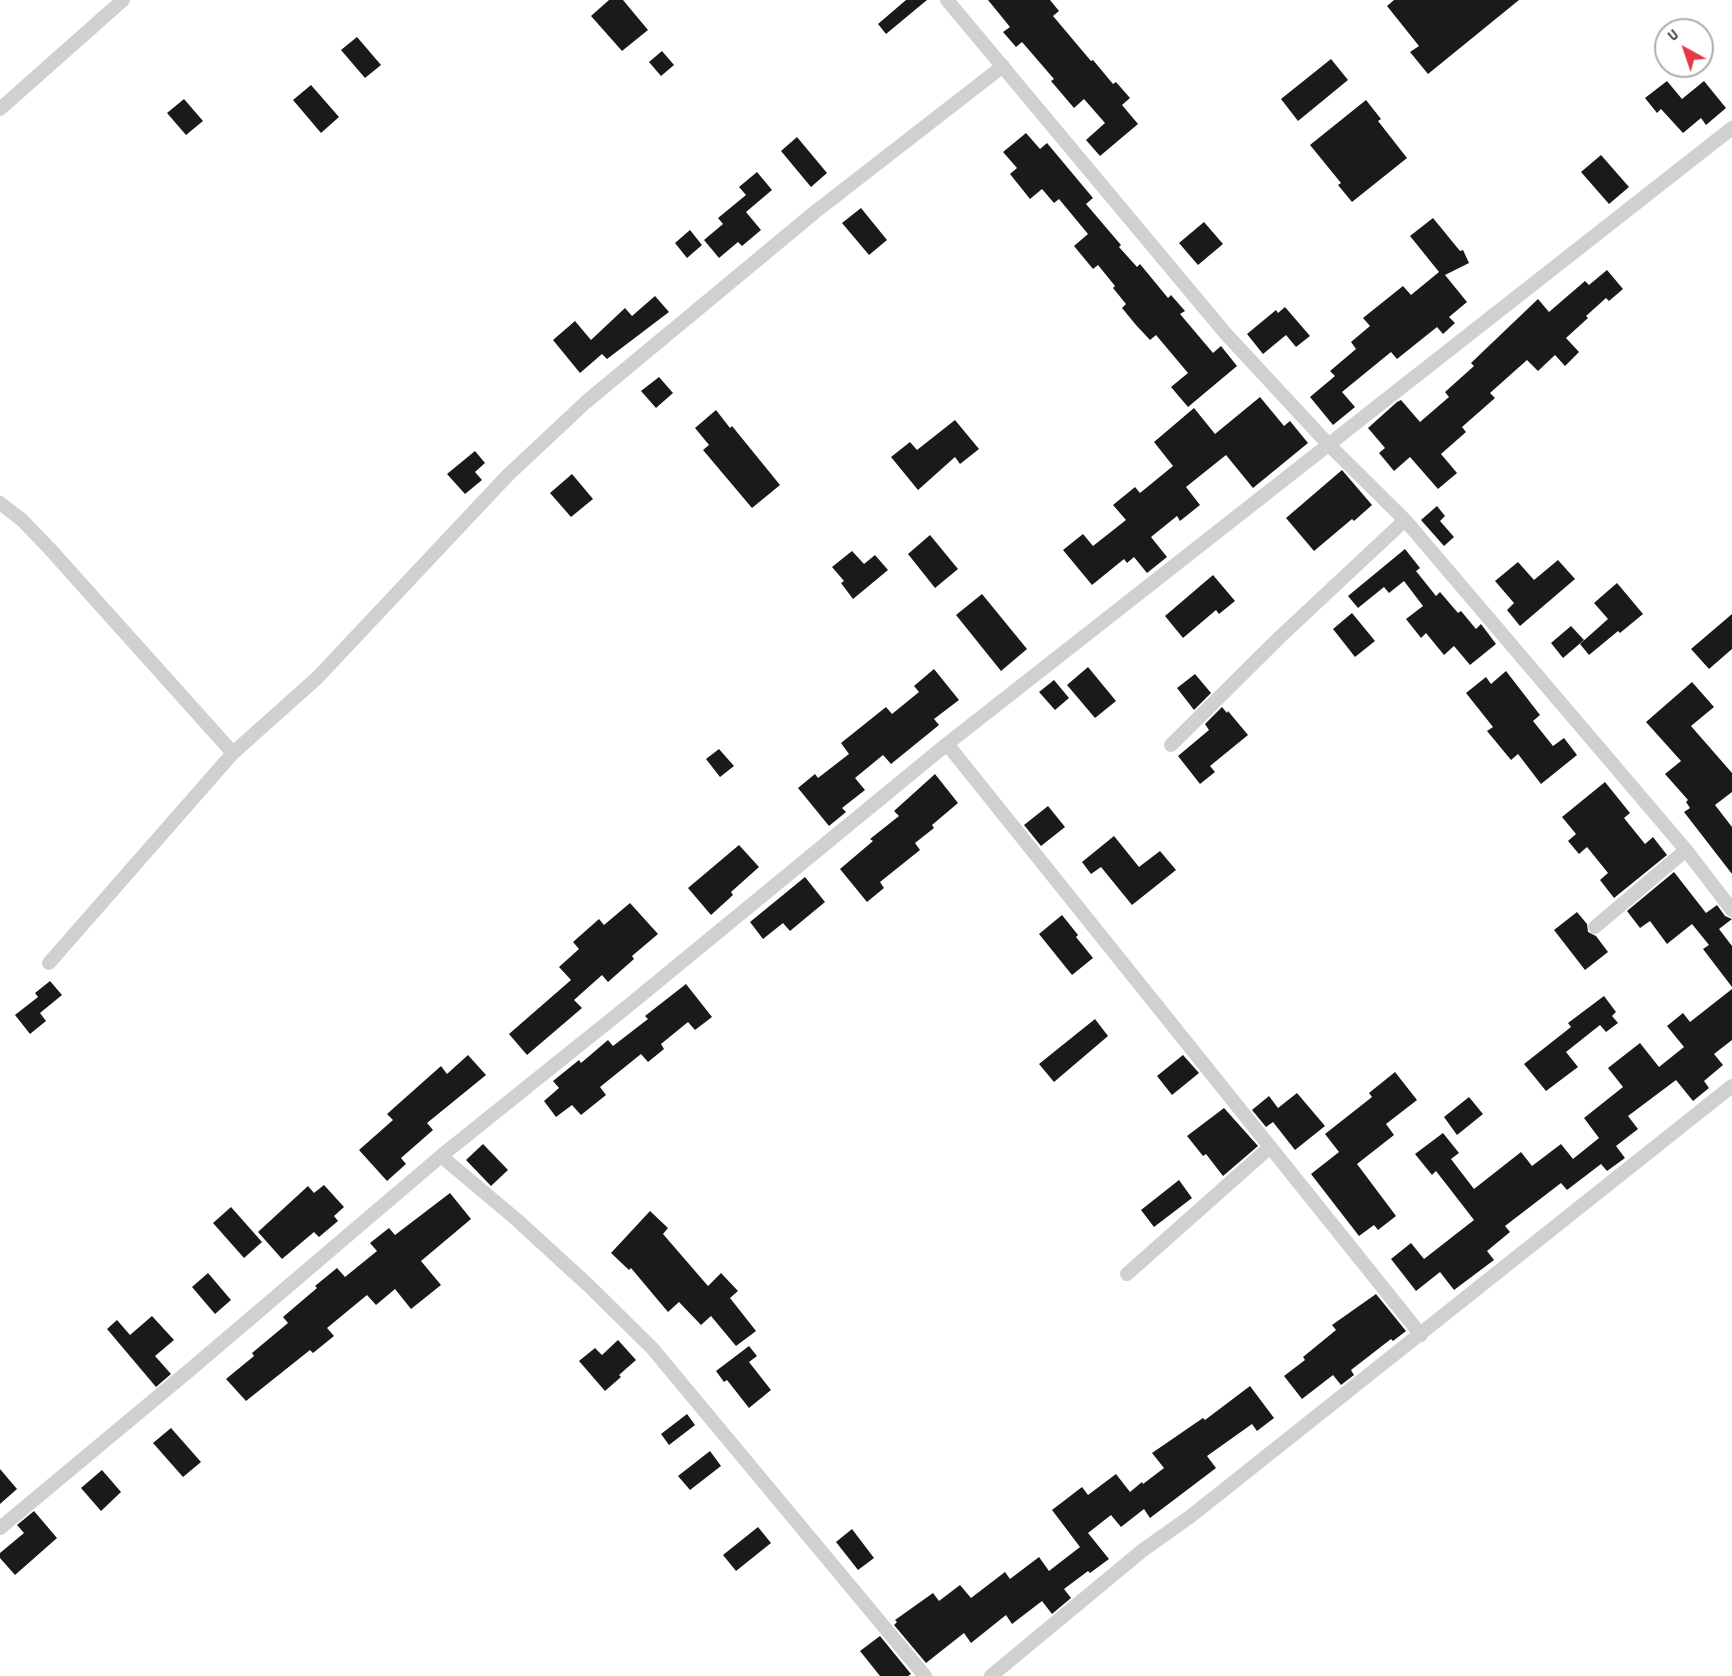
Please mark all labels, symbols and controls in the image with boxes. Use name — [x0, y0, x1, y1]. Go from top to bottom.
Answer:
north arrow — [1654, 18, 1714, 78]
text: U — [1664, 25, 1683, 45]

